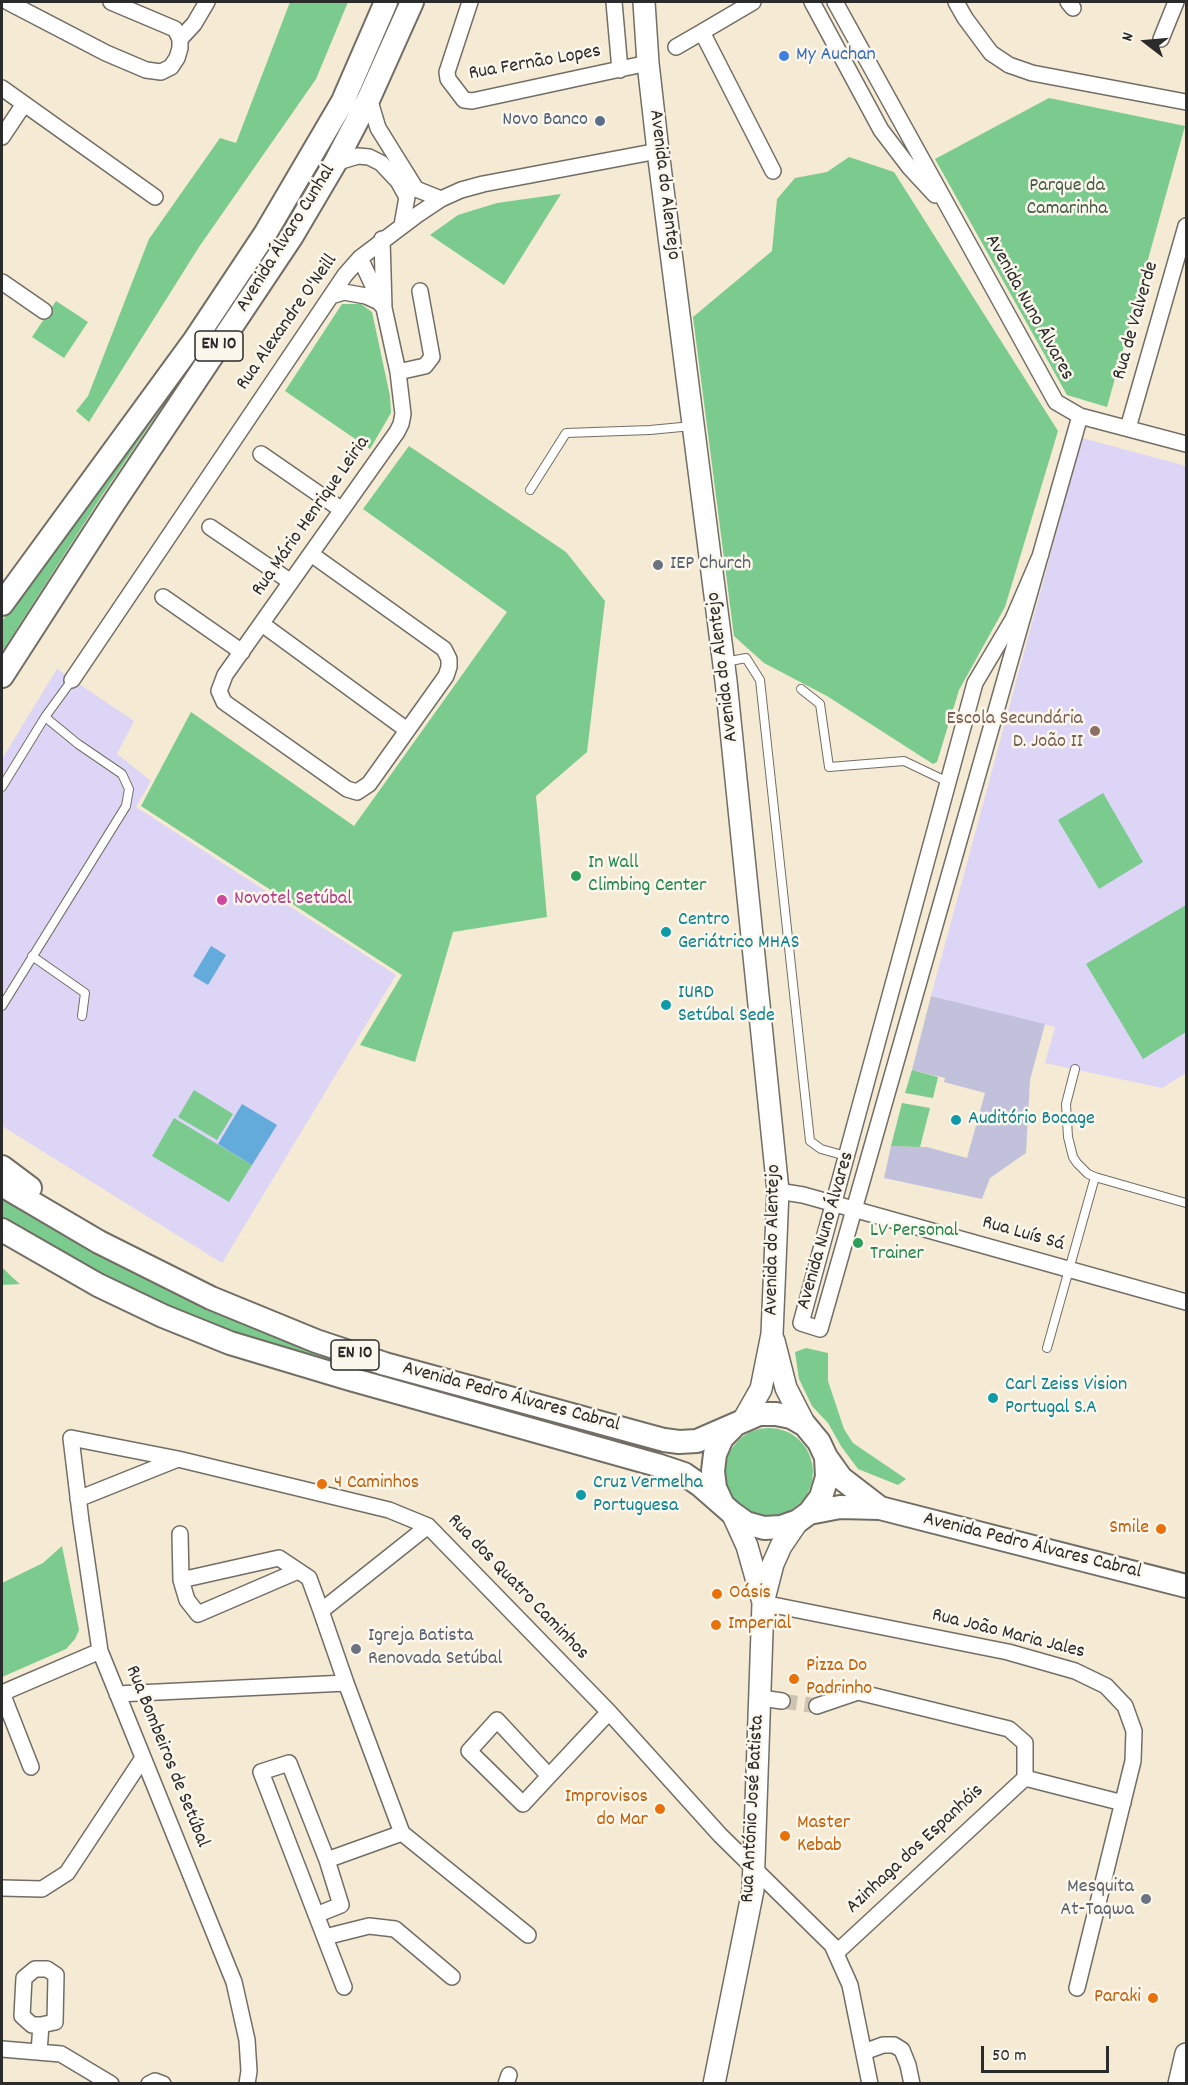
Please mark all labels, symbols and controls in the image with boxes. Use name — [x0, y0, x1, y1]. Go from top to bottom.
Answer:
north arrow — [1116, 12, 1176, 72]
text: N — [1116, 30, 1140, 44]
street label: Rua Fernão Lopes — [467, 41, 603, 87]
place label: My Auchan — [796, 44, 876, 68]
marker: My Auchan — [777, 49, 791, 63]
place label: Novo Banco — [502, 109, 588, 133]
street label: Avenida do Alentejo — [642, 109, 684, 261]
marker: Novo Banco — [593, 114, 607, 128]
street label: Avenida Álvaro Cunhal — [232, 161, 342, 317]
park label: Parque da Camarinha — [1026, 175, 1108, 222]
street label: Avenida Nuno Álvares — [978, 231, 1078, 385]
street label: Rua Alexandre O'Neill — [232, 250, 344, 396]
street label: Rua de Valverde — [1109, 259, 1165, 383]
road number: EN 10 — [195, 331, 243, 361]
street label: Rua Mário Henrique Leiria — [248, 432, 376, 602]
place label: IEP Church — [670, 553, 751, 577]
marker: IEP Church — [651, 558, 665, 572]
street label: Avenida do Alentejo — [703, 591, 745, 743]
place label: Escola Secundária D. João II — [947, 708, 1083, 755]
marker: Escola Secundária D. João II — [1088, 724, 1102, 738]
place label: In Wall Climbing Center — [588, 852, 706, 899]
marker: In Wall Climbing Center — [569, 869, 583, 883]
place label: Novotel Setúbal — [234, 888, 352, 912]
marker: Novotel Setúbal — [215, 893, 229, 907]
place label: Centro Geriátrico MHAS — [678, 909, 800, 956]
marker: Centro Geriátrico MHAS — [659, 925, 673, 939]
place label: IURD Setúbal Sede — [678, 982, 775, 1029]
marker: IURD Setúbal Sede — [659, 998, 673, 1012]
place label: Auditório Bocage — [968, 1108, 1095, 1132]
marker: Auditório Bocage — [949, 1113, 963, 1127]
street label: Avenida Nuno Álvares — [793, 1149, 861, 1313]
street label: Avenida do Alentejo — [761, 1164, 787, 1316]
street label: Rua Luís Sá — [979, 1212, 1067, 1258]
place label: LV Personal Trainer — [870, 1220, 958, 1267]
marker: LV Personal Trainer — [851, 1236, 865, 1250]
road number: EN 10 — [331, 1340, 379, 1370]
street label: Avenida Pedro Álvares Cabral — [400, 1357, 622, 1439]
place label: Carl Zeiss Vision Portugal S.A — [1005, 1374, 1127, 1421]
marker: Carl Zeiss Vision Portugal S.A — [986, 1391, 1000, 1405]
place label: 4 Caminhos — [334, 1472, 419, 1496]
place label: Cruz Vermelha Portuguesa — [593, 1472, 703, 1519]
marker: 4 Caminhos — [315, 1477, 329, 1491]
marker: Cruz Vermelha Portuguesa — [574, 1488, 588, 1502]
street label: Avenida Pedro Álvares Cabral — [920, 1508, 1144, 1586]
street label: Rua dos Quatro Caminhos — [441, 1510, 593, 1666]
place label: Smile — [1109, 1517, 1149, 1541]
marker: Smile — [1154, 1522, 1168, 1536]
place label: Oásis — [729, 1582, 771, 1606]
marker: Oásis — [710, 1587, 724, 1601]
street label: Rua João Maria Jales — [929, 1604, 1087, 1666]
place label: Imperial — [728, 1613, 791, 1637]
marker: Imperial — [709, 1618, 723, 1632]
place label: Igreja Batista Renovada Setúbal — [368, 1625, 502, 1672]
marker: Igreja Batista Renovada Setúbal — [349, 1642, 363, 1656]
place label: Pizza Do Padrinho — [806, 1655, 872, 1702]
street label: Rua Bombeiros de Setúbal — [119, 1663, 213, 1851]
marker: Pizza Do Padrinho — [787, 1672, 801, 1686]
street label: Rua António José Batista — [737, 1714, 771, 1904]
street label: Azinhaga dos Espanhóis — [842, 1780, 990, 1920]
place label: Improvisos do Mar — [565, 1786, 648, 1833]
marker: Improvisos do Mar — [653, 1802, 667, 1816]
place label: Master Kebab — [797, 1812, 850, 1859]
marker: Master Kebab — [778, 1829, 792, 1843]
place label: Mesquita At-Taqwa — [1060, 1876, 1134, 1923]
marker: Mesquita At-Taqwa — [1139, 1892, 1153, 1906]
place label: Paraki — [1094, 1986, 1141, 2010]
marker: Paraki — [1146, 1991, 1160, 2005]
scale bar — [984, 2034, 1112, 2072]
text: 50 m — [992, 2044, 1027, 2069]

